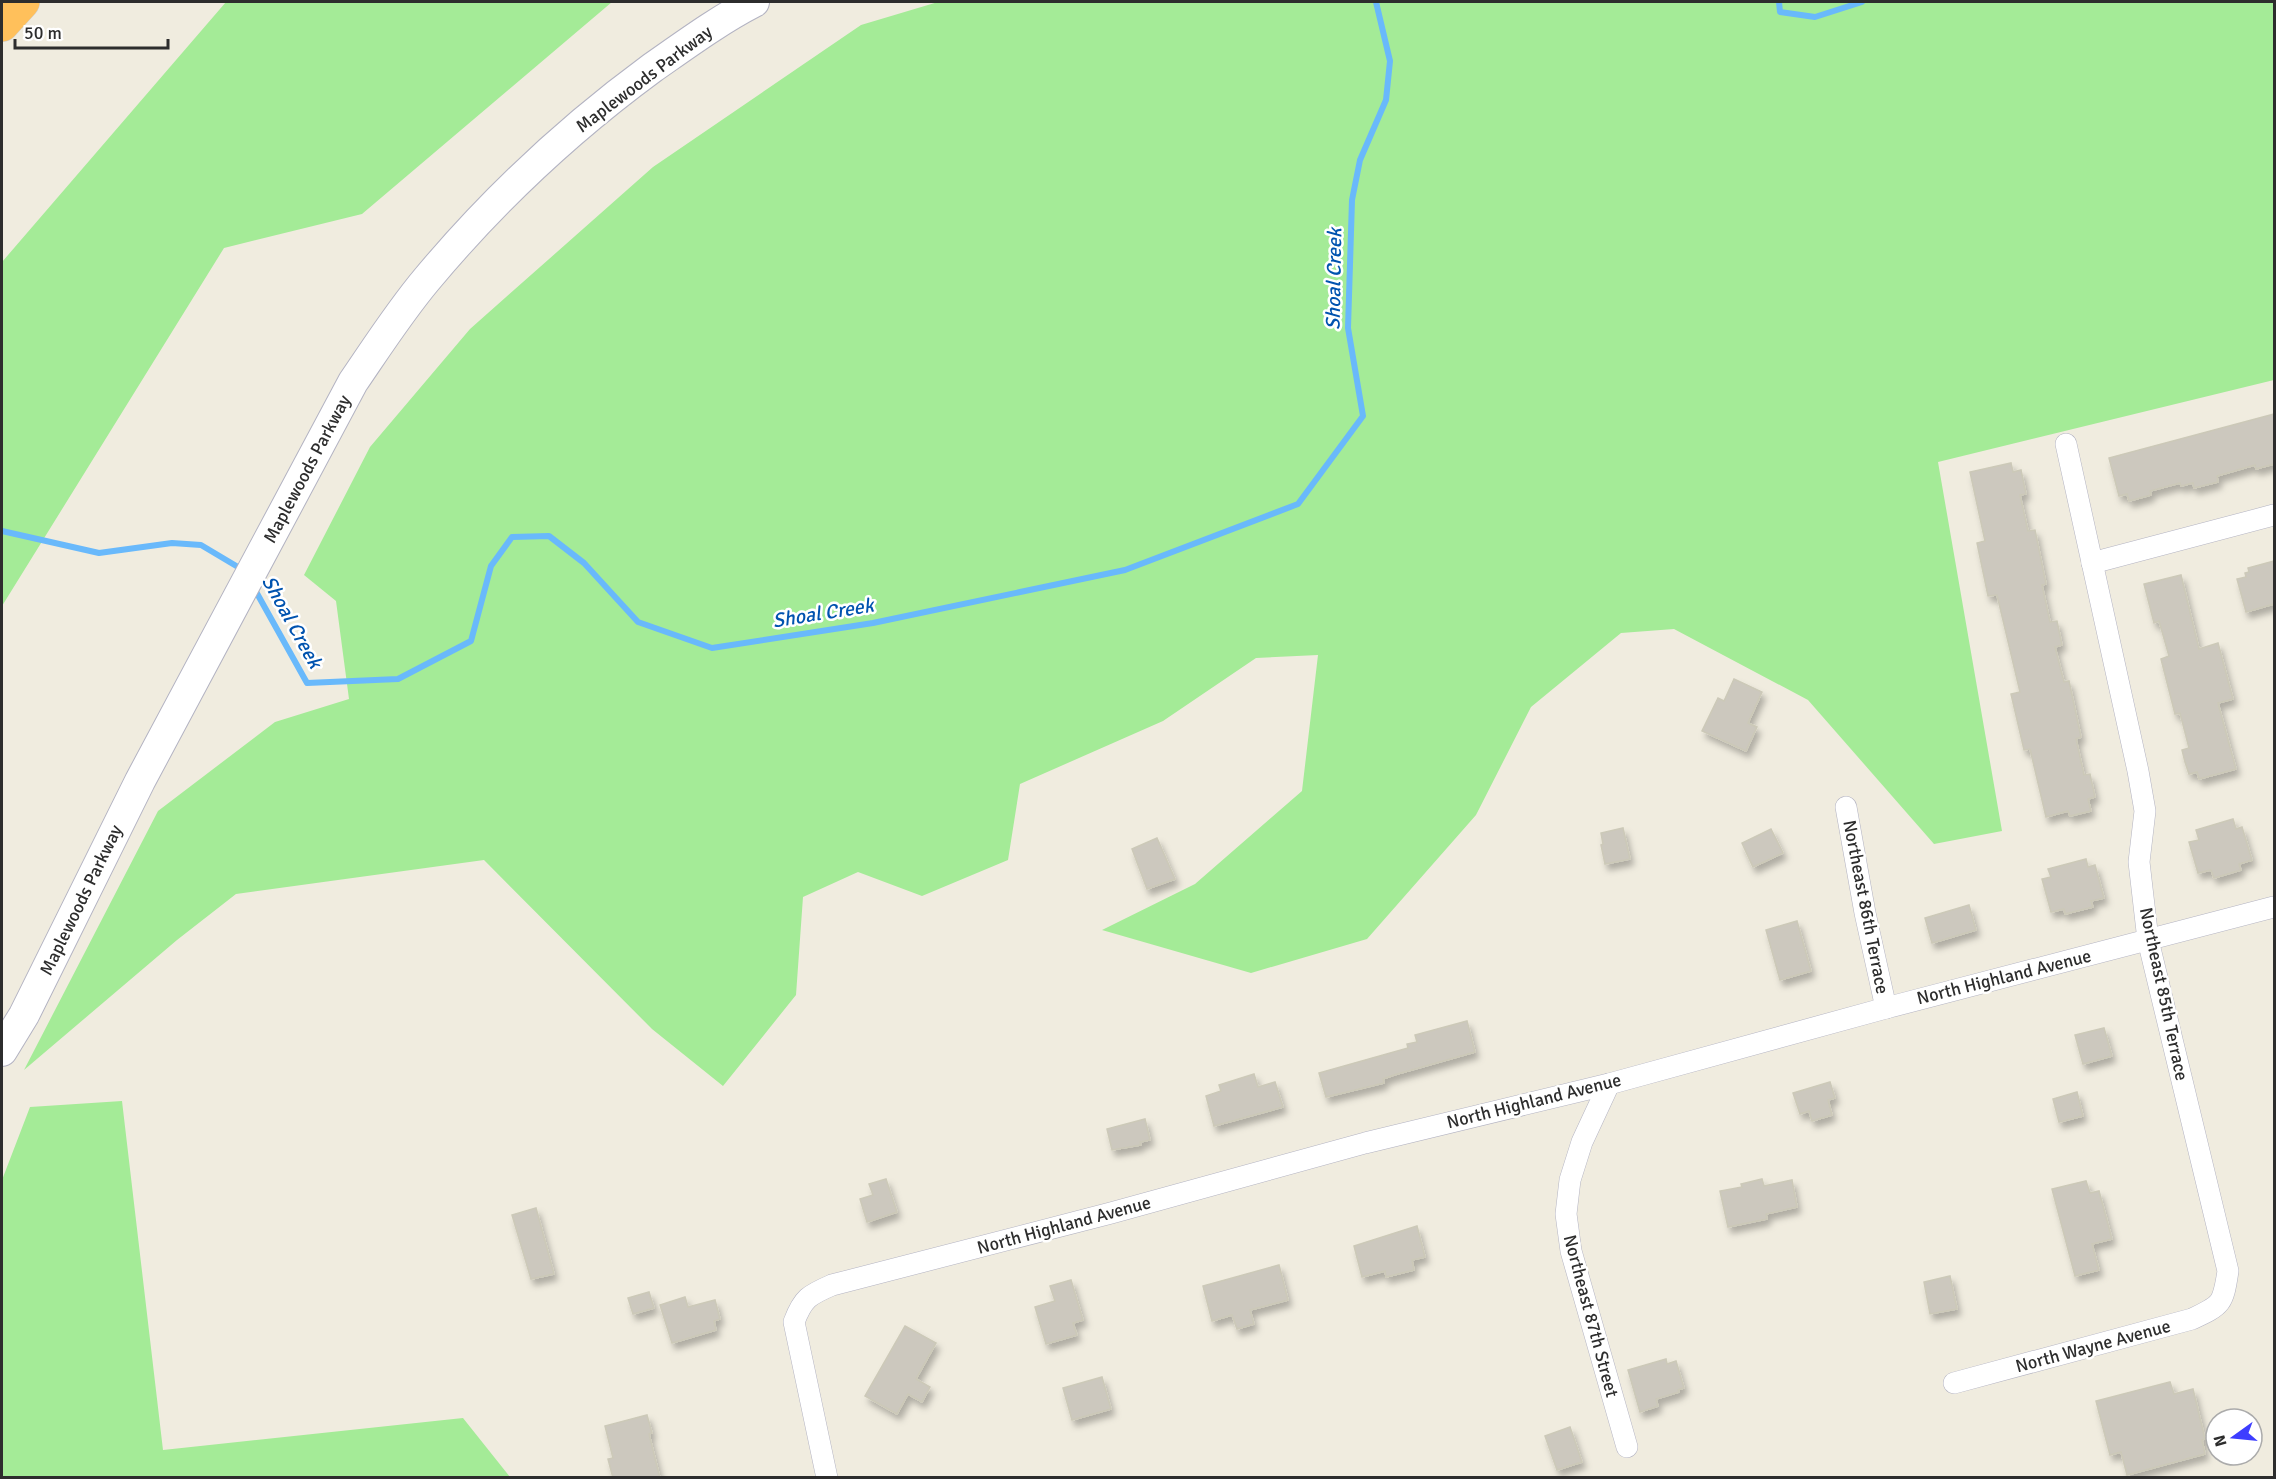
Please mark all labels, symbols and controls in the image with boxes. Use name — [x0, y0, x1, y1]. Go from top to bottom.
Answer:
scale bar — [15, 12, 168, 50]
street label: Maplewoods Parkway — [572, 20, 717, 137]
text: 50 m — [24, 22, 62, 44]
water label: Shoal Creek — [1321, 226, 1347, 330]
street label: Maplewoods Parkway — [259, 391, 356, 547]
water label: Shoal Creek — [256, 571, 329, 674]
water label: Shoal Creek — [771, 592, 877, 633]
street label: Northeast 86th Terrace — [1838, 818, 1894, 996]
street label: Maplewoods Parkway — [35, 821, 127, 979]
street label: Northeast 85th Terrace — [2135, 905, 2193, 1083]
street label: North Highland Avenue — [1914, 945, 2094, 1009]
street label: North Highland Avenue — [1444, 1069, 1624, 1133]
street label: North Highland Avenue — [975, 1191, 1153, 1259]
street label: Northeast 87th Street — [1559, 1232, 1623, 1400]
street label: North Wayne Avenue — [2013, 1315, 2173, 1377]
north arrow — [2204, 1407, 2264, 1467]
text: N — [2209, 1433, 2232, 1449]

